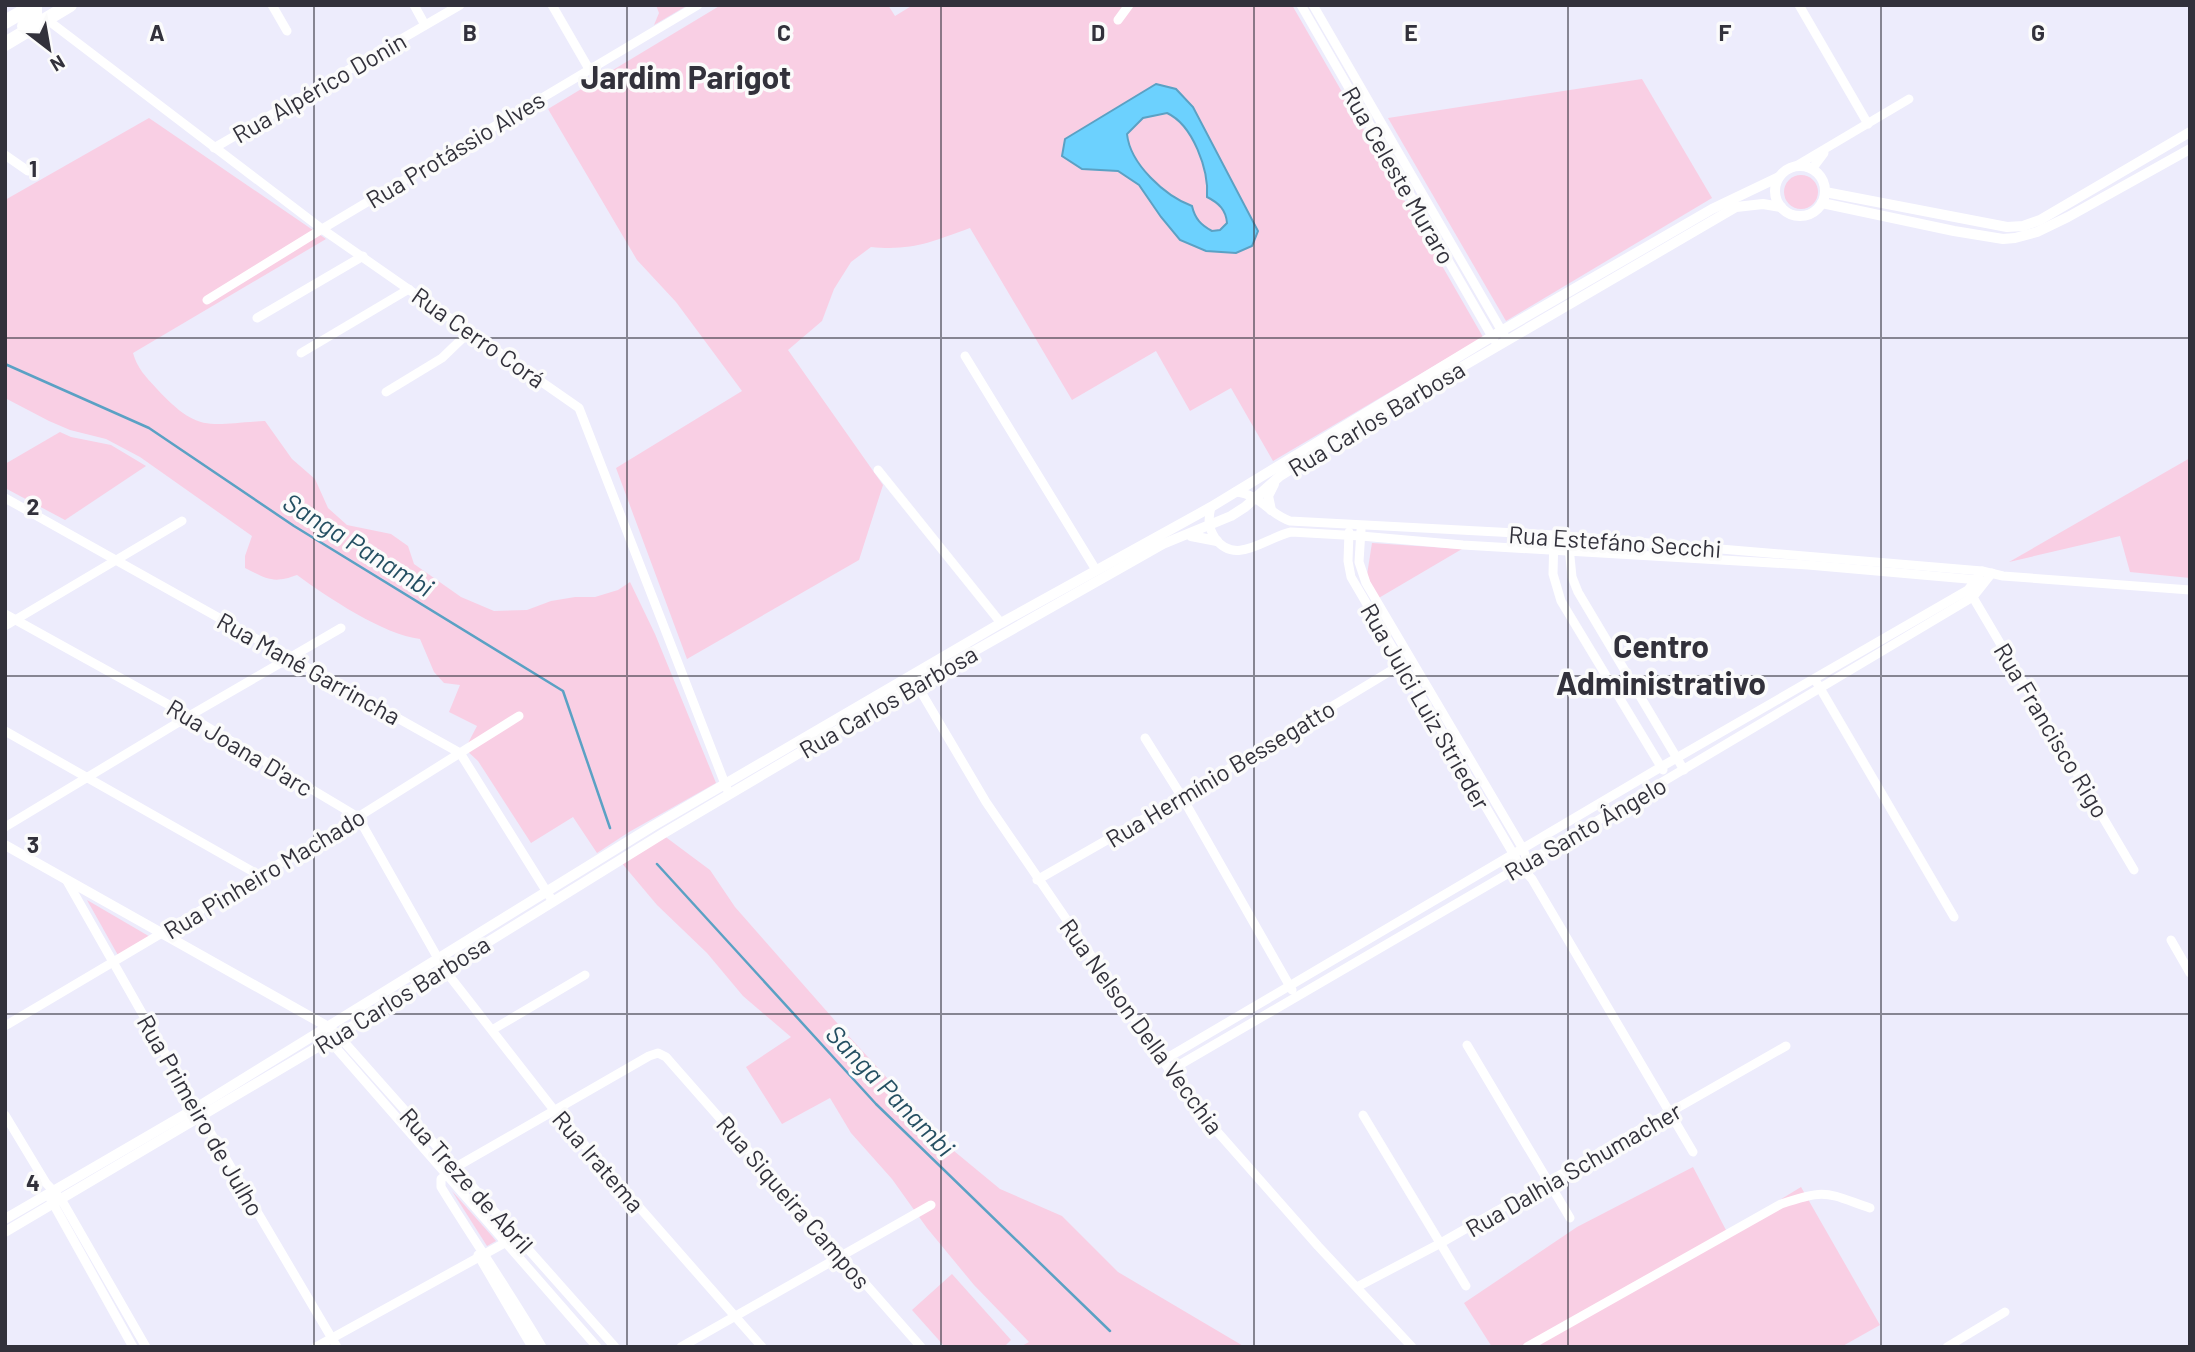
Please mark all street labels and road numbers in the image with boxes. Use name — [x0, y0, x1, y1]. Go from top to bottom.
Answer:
street label: Rua Alpérico Donin — [227, 26, 411, 148]
street label: Rua Celeste Muraro — [1336, 81, 1462, 269]
street label: Rua Protássio Alves — [360, 84, 550, 214]
street label: Rua Cerro Corá — [407, 280, 551, 394]
street label: Rua Carlos Barbosa — [1283, 354, 1469, 482]
street label: Rua Estefáno Secchi — [1508, 519, 1722, 563]
street label: Rua Julci Luiz Strieder — [1355, 598, 1497, 815]
street label: Rua Mané Garrincha — [212, 606, 406, 730]
street label: Rua Francisco Rigo — [1988, 637, 2116, 823]
street label: Rua Carlos Barbosa — [794, 638, 982, 764]
street label: Rua Joana D'arc — [162, 692, 318, 802]
street label: Rua Hermínio Bessegatto — [1100, 693, 1340, 853]
street label: Rua Santo Ângelo — [1499, 770, 1671, 886]
street label: Rua Pinheiro Machado — [158, 802, 370, 944]
street label: Rua Nelson Della Vecchia — [1054, 913, 1230, 1139]
street label: Rua Carlos Barbosa — [309, 929, 495, 1059]
street label: Rua Primeiro de Julho — [132, 1009, 270, 1221]
street label: Rua Dalhia Schumacher — [1460, 1095, 1686, 1243]
street label: Rua Treze de Abril — [394, 1101, 540, 1259]
street label: Rua Iratema — [547, 1104, 651, 1218]
street label: Rua Siqueira Campos — [711, 1110, 877, 1294]

